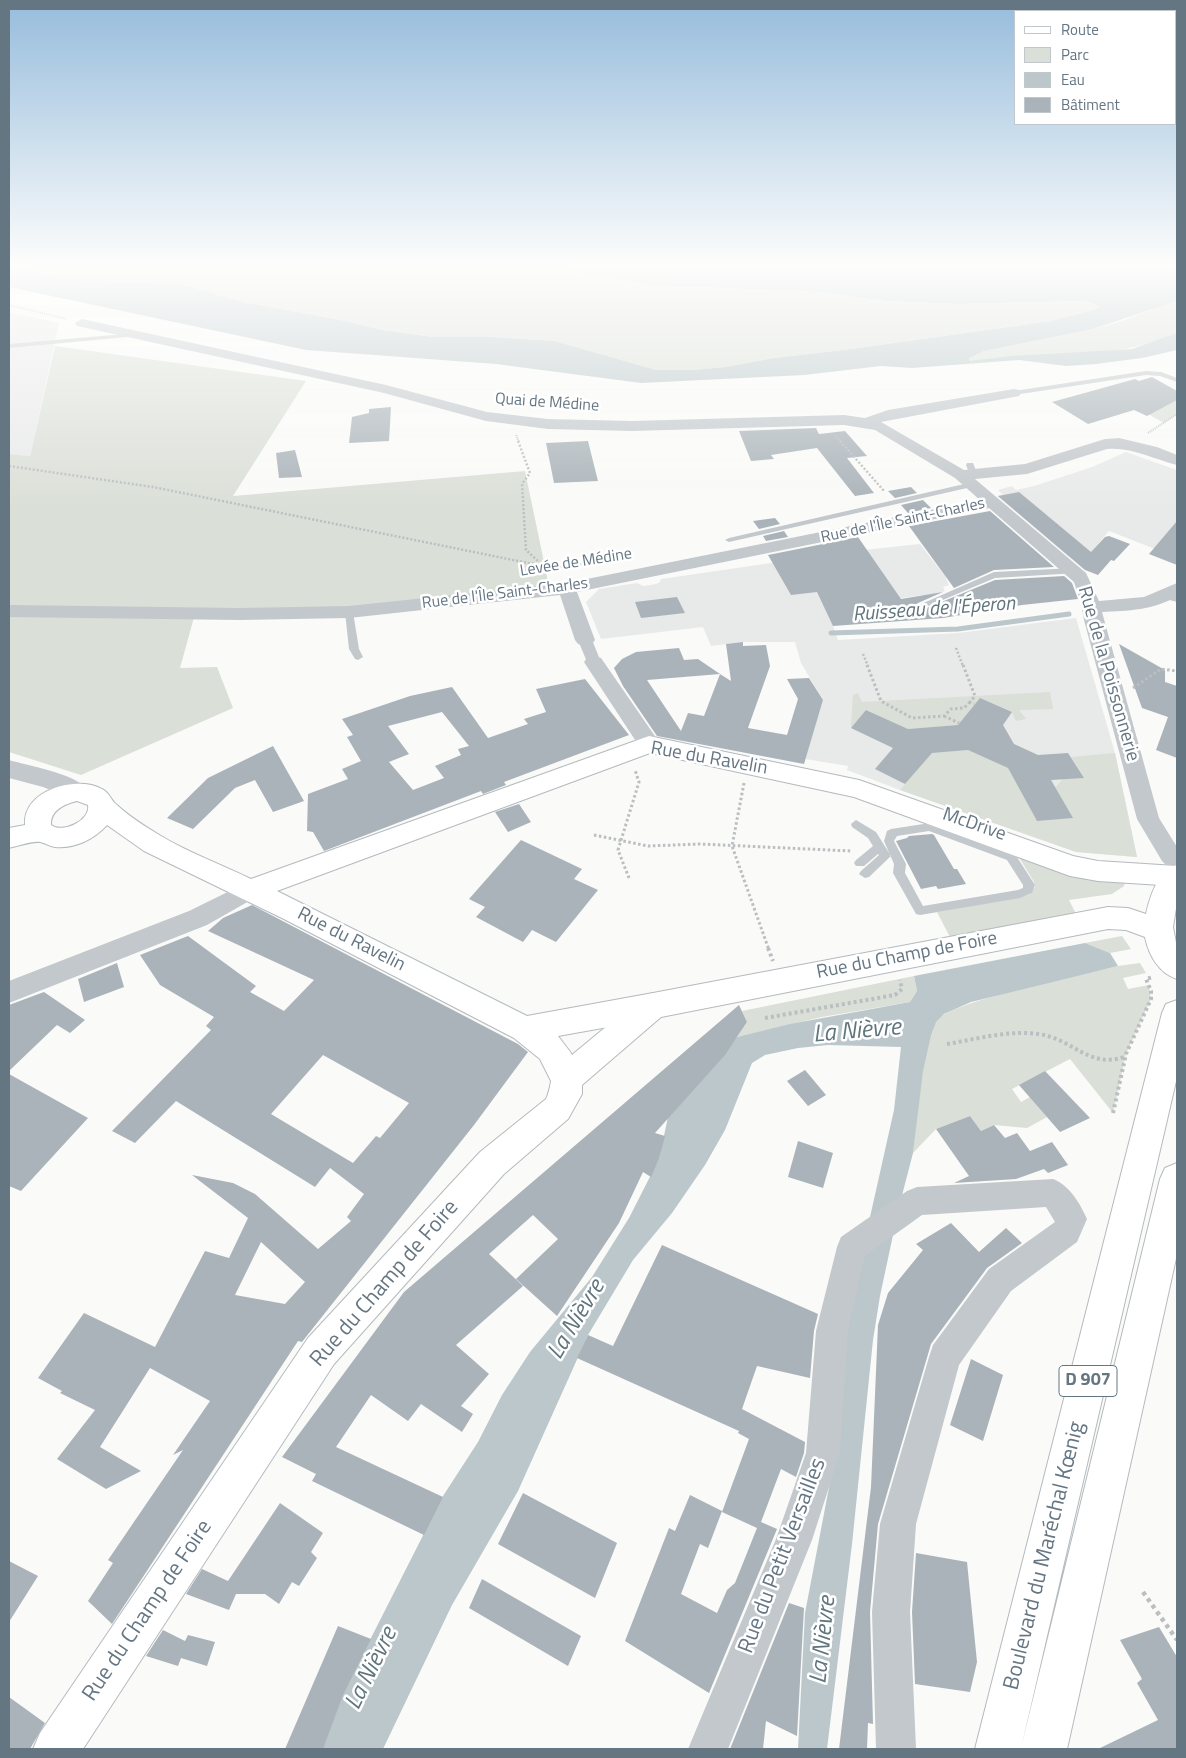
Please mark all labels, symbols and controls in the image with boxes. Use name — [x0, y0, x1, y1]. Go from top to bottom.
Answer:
legend — [1014, 10, 1176, 125]
text: Route — [1061, 18, 1099, 41]
text: Parc — [1061, 43, 1089, 66]
text: Eau — [1061, 68, 1085, 91]
text: Bâtiment — [1061, 93, 1120, 116]
street label: Quai de Médine — [494, 390, 600, 416]
street label: Rue de l'Île Saint-Charles — [819, 494, 987, 548]
street label: Levée de Médine — [519, 545, 633, 581]
street label: Rue de l'Île Saint-Charles — [421, 574, 589, 614]
street label: Rue de la Poissonnerie — [1072, 584, 1144, 764]
water label: Ruisseau de l'Éperon — [852, 592, 1016, 628]
street label: Rue du Ravelin — [649, 738, 769, 780]
street label: McDrive — [939, 804, 1009, 846]
street label: Rue du Ravelin — [293, 903, 409, 977]
street label: Rue du Champ de Foire — [815, 927, 999, 985]
water label: La Nièvre — [812, 1014, 902, 1050]
street label: Rue du Champ de Foire — [305, 1195, 465, 1373]
water label: La Nièvre — [542, 1275, 612, 1365]
road number: D 907 — [1059, 1365, 1117, 1396]
street label: Boulevard du Maréchal Kœnig — [999, 1419, 1091, 1693]
street label: Rue du Petit Versailles — [734, 1455, 832, 1657]
street label: Rue du Champ de Foire — [78, 1515, 218, 1707]
water label: La Nièvre — [805, 1595, 843, 1685]
water label: La Nièvre — [340, 1623, 404, 1715]

